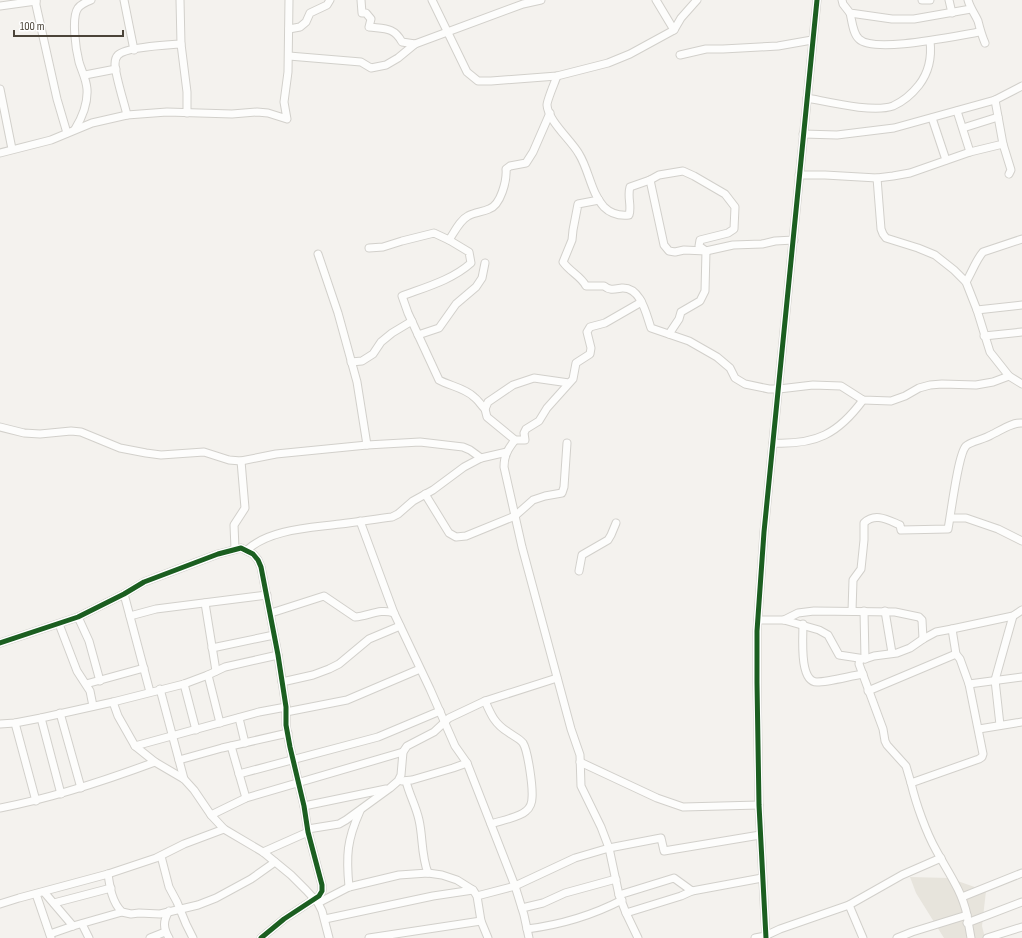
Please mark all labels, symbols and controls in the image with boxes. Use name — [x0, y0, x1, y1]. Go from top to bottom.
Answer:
scale bar — [14, 12, 123, 38]
text: 100 m — [20, 19, 45, 34]

